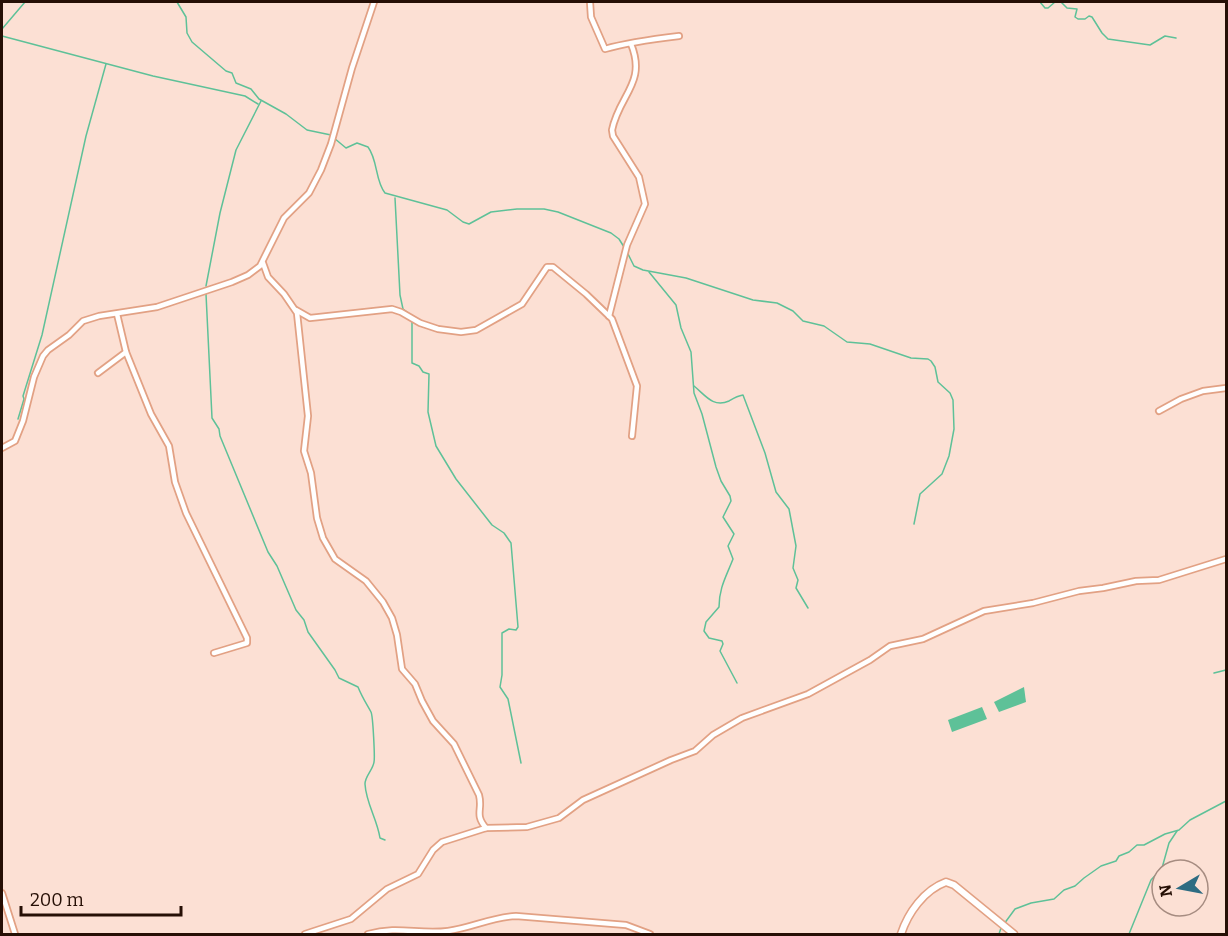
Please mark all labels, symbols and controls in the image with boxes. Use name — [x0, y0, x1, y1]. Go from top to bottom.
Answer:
north arrow — [1150, 858, 1210, 918]
scale bar — [21, 879, 182, 917]
text: N — [1155, 883, 1176, 898]
text: 200 m — [30, 889, 84, 911]

